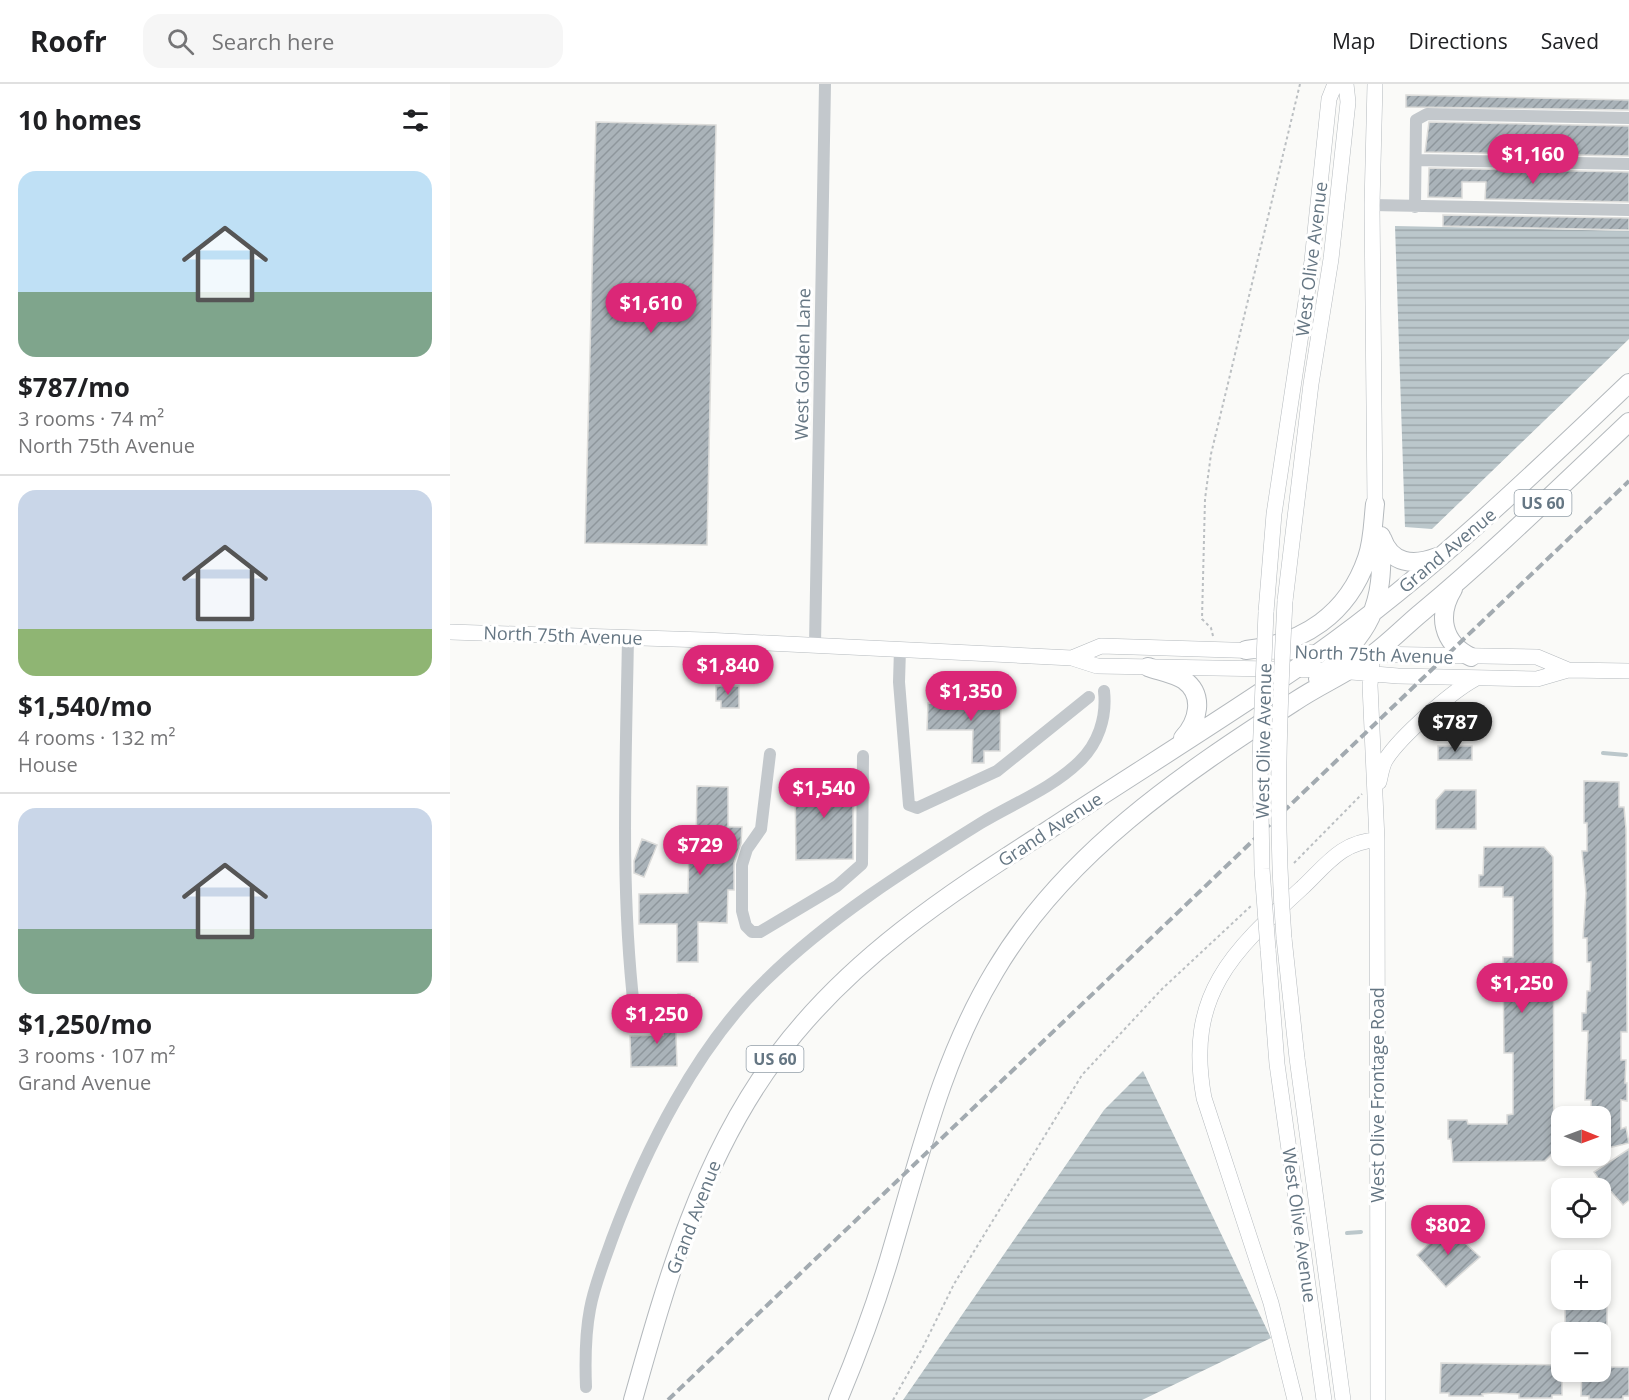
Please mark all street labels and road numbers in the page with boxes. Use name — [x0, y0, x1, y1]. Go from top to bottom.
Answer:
street label: West Olive Avenue — [1290, 180, 1332, 338]
street label: West Golden Lane — [789, 288, 815, 440]
road number: US 60 — [1514, 490, 1572, 516]
street label: Grand Avenue — [1393, 502, 1501, 598]
street label: North 75th Avenue — [483, 620, 643, 650]
street label: North 75th Avenue — [1294, 639, 1454, 669]
street label: West Olive Avenue — [1250, 663, 1276, 819]
street label: Grand Avenue — [993, 786, 1107, 872]
street label: West Olive Frontage Road — [1365, 987, 1389, 1203]
road number: US 60 — [746, 1046, 804, 1072]
street label: West Olive Avenue — [1277, 1146, 1323, 1304]
street label: Grand Avenue — [660, 1157, 726, 1277]

